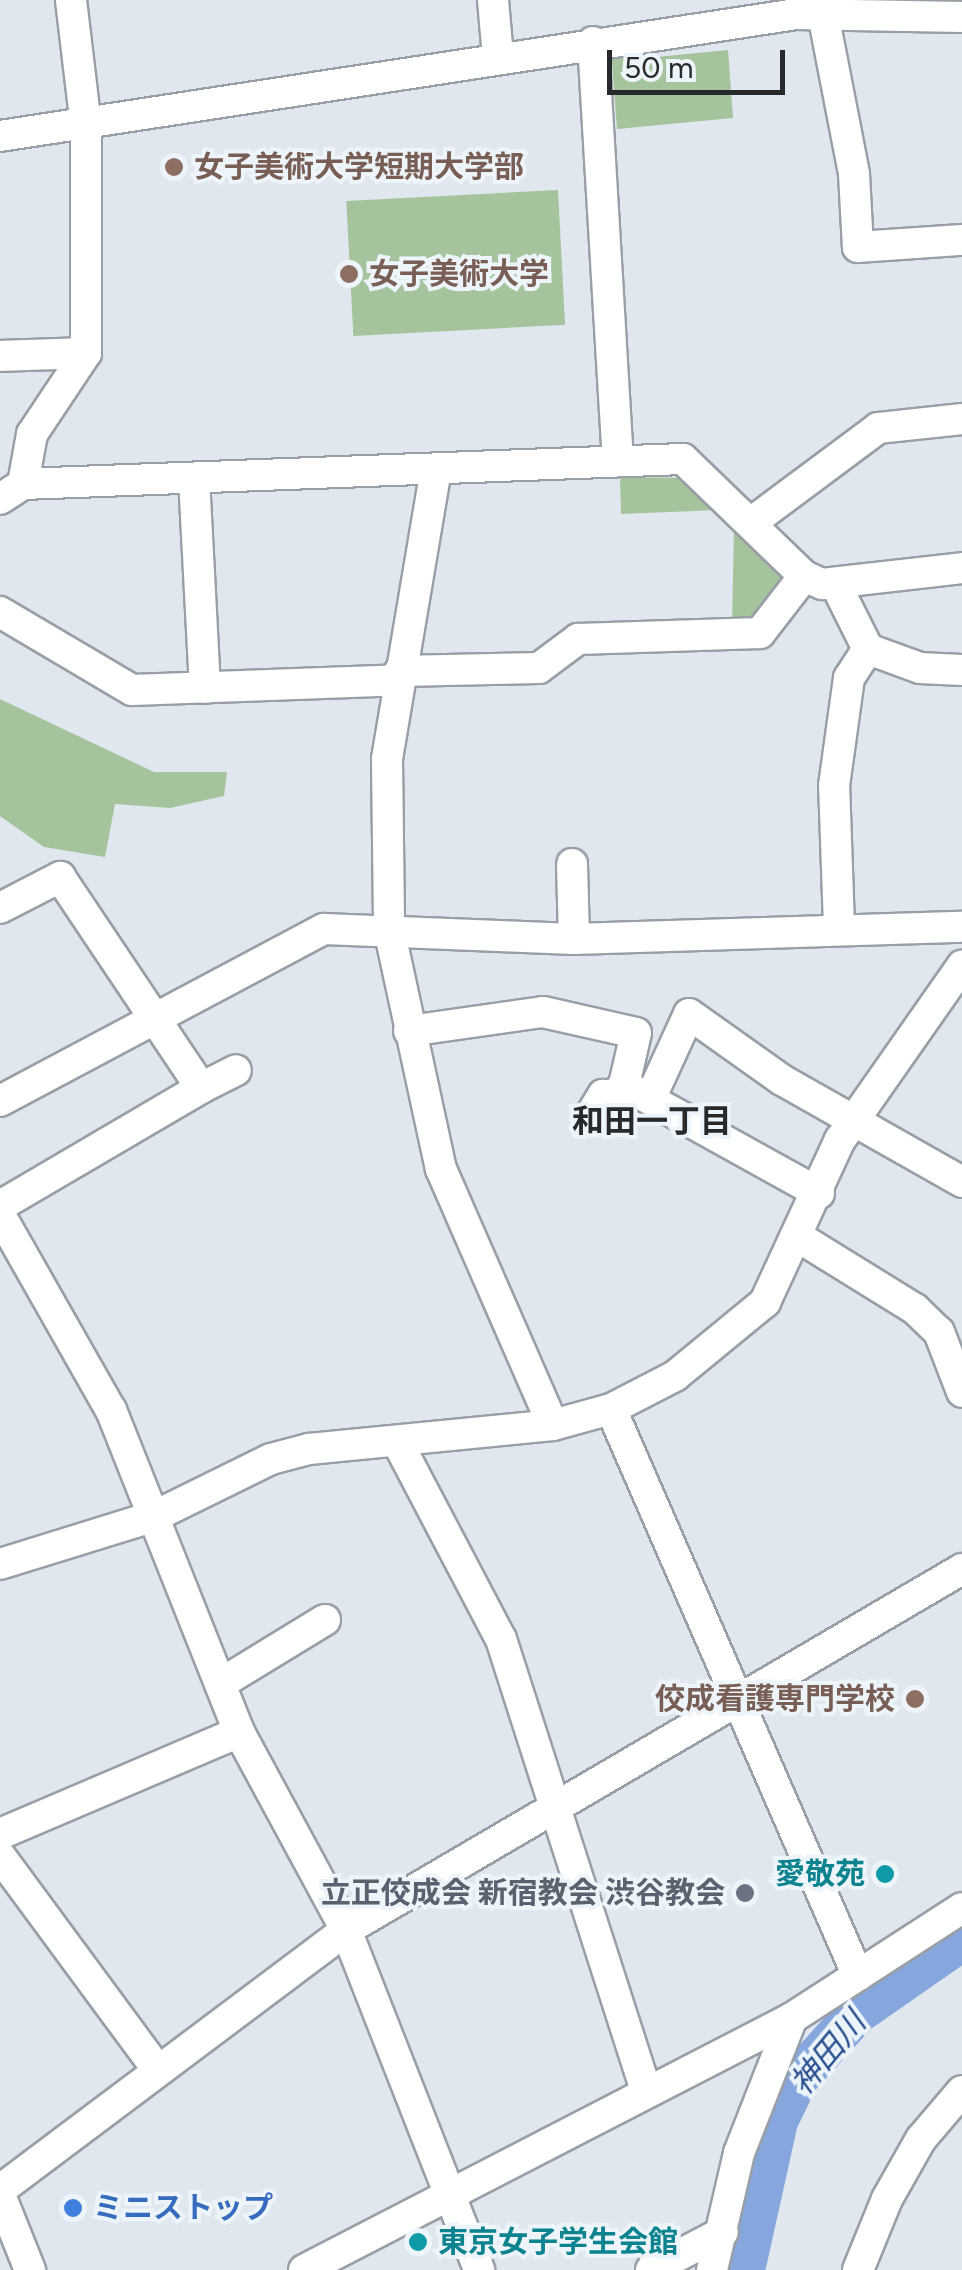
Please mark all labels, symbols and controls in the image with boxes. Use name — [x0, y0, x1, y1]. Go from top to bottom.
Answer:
scale bar — [612, 30, 790, 92]
text: 50 m — [624, 49, 693, 86]
place label: 女子美術大学短期大学部 — [194, 149, 524, 185]
marker: 女子美術大学短期大学部 — [163, 156, 185, 178]
place label: 女子美術大学 — [369, 256, 549, 292]
marker: 女子美術大学 — [338, 263, 360, 285]
district label: 和田一丁目 — [572, 1102, 732, 1140]
place label: 佼成看護専門学校 — [655, 1681, 895, 1717]
marker: 佼成看護専門学校 — [904, 1688, 926, 1710]
place label: 愛敬苑 — [775, 1856, 865, 1892]
marker: 愛敬苑 — [874, 1863, 896, 1885]
place label: 立正佼成会 新宿教会 渋谷教会 — [321, 1875, 725, 1911]
marker: 立正佼成会 新宿教会 渋谷教会 — [734, 1882, 756, 1904]
water label: 神田川 — [782, 2004, 874, 2102]
place label: ミニストップ — [93, 2190, 273, 2226]
marker: ミニストップ — [62, 2197, 84, 2219]
place label: 東京女子学生会館 — [438, 2224, 678, 2260]
marker: 東京女子学生会館 — [407, 2231, 429, 2253]

